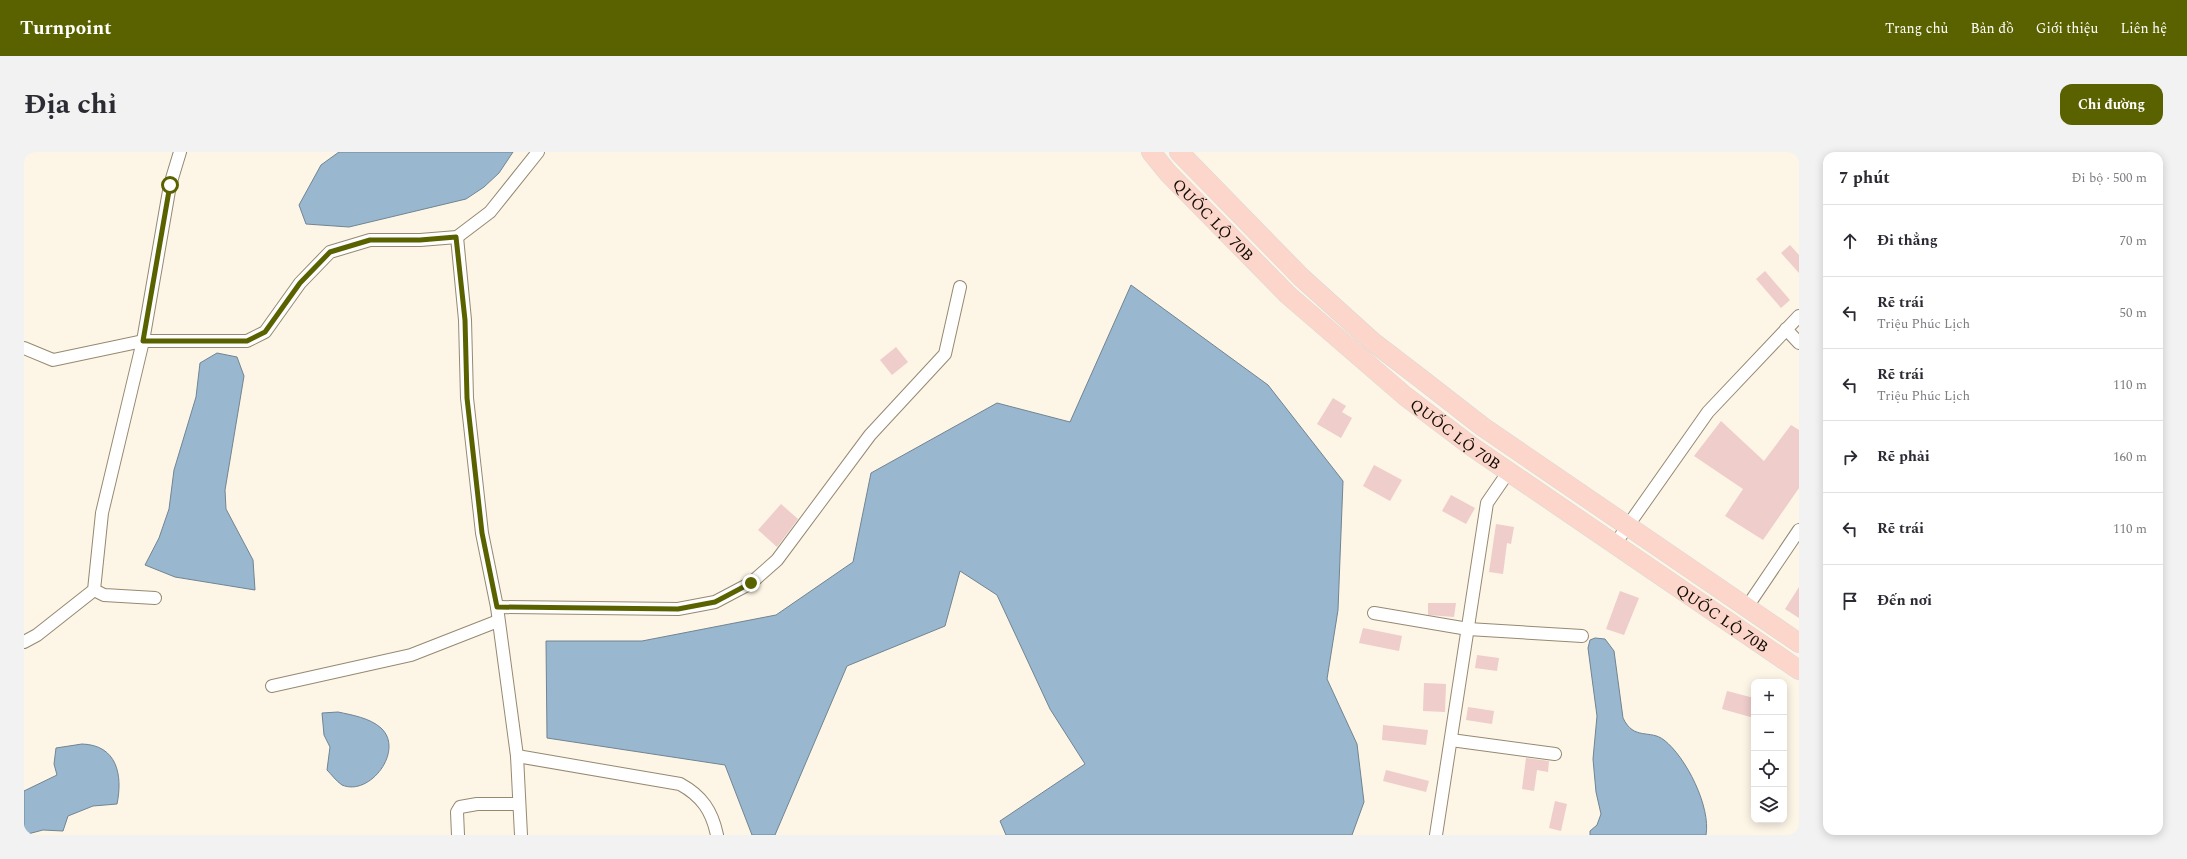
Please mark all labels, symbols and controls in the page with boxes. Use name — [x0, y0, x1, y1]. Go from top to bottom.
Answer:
text: Turnpoint — [20, 14, 112, 43]
text: Trang chủ — [1885, 18, 1948, 39]
text: Bản đồ — [1970, 18, 2014, 39]
text: Giới thiệu — [2036, 18, 2098, 39]
text: Liên hệ — [2120, 18, 2167, 39]
text: Địa chỉ — [24, 83, 117, 126]
button: Chỉ đường — [2060, 84, 2163, 125]
text: 7 phút — [1839, 165, 1890, 191]
text: Đi bộ · 500 m — [2072, 168, 2147, 188]
street label: QUỐC LỘ 70B — [1166, 173, 1259, 267]
route start — [161, 176, 179, 194]
text: Đi thẳng — [1877, 229, 1938, 252]
icon: ahead — [1839, 230, 1861, 252]
text: 70 m — [2120, 231, 2147, 251]
text: Rẽ trái — [1877, 291, 1924, 314]
icon: left — [1839, 302, 1861, 324]
text: 50 m — [2120, 303, 2147, 323]
text: Triệu Phúc Lịch — [1877, 314, 1970, 334]
text: Rẽ trái — [1877, 363, 1924, 386]
icon: left — [1839, 374, 1861, 396]
text: 110 m — [2113, 375, 2147, 395]
text: Triệu Phúc Lịch — [1877, 386, 1970, 406]
street label: QUỐC LỘ 70B — [1405, 393, 1506, 476]
text: Rẽ phải — [1877, 445, 1930, 468]
icon: right — [1839, 446, 1861, 468]
text: 160 m — [2113, 447, 2147, 467]
text: Rẽ trái — [1877, 517, 1924, 540]
icon: left — [1839, 518, 1861, 540]
text: 110 m — [2113, 519, 2147, 539]
route end — [742, 574, 760, 592]
street label: QUỐC LỘ 70B — [1671, 578, 1773, 659]
text: Đến nơi — [1877, 589, 1932, 612]
icon: arrive — [1839, 590, 1861, 612]
map controls — [1751, 679, 1787, 823]
button: + — [1751, 679, 1787, 715]
button: − — [1751, 715, 1787, 751]
button: locate — [1751, 751, 1787, 787]
button: layers — [1751, 787, 1787, 823]

